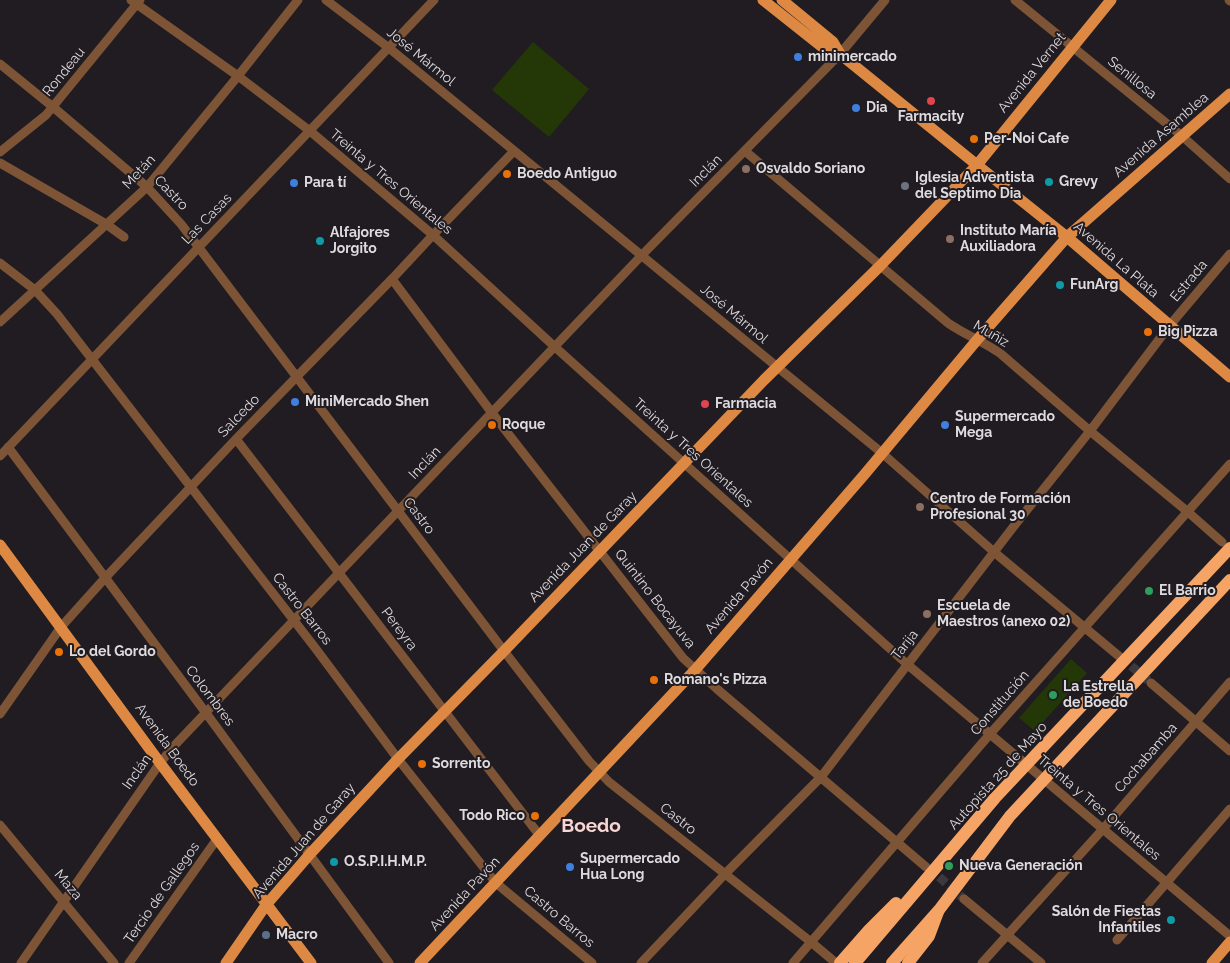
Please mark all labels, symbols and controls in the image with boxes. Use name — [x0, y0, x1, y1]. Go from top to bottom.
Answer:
street label: José Mármol — [383, 24, 459, 90]
street label: Avenida Vernet — [995, 30, 1069, 116]
street label: Rondeau — [39, 44, 89, 100]
place label: minimercado — [808, 49, 897, 65]
marker: minimercado — [792, 51, 804, 63]
street label: Senillosa — [1104, 53, 1160, 103]
street label: Avenida Asamblea — [1110, 89, 1212, 181]
marker: Farmacity — [925, 95, 937, 107]
place label: Dia — [866, 100, 888, 116]
marker: Dia — [850, 102, 862, 114]
place label: Farmacity — [898, 109, 964, 125]
street label: Treinta y Tres Orientales — [326, 126, 456, 238]
place label: Per-Noi Cafe — [984, 131, 1069, 147]
marker: Per-Noi Cafe — [968, 133, 980, 145]
street label: Metán — [119, 151, 159, 193]
street label: Inclán — [686, 151, 726, 191]
place label: Osvaldo Soriano — [756, 161, 865, 177]
marker: Osvaldo Soriano — [740, 163, 752, 175]
place label: Boedo Antiguo — [517, 166, 617, 182]
marker: Boedo Antiguo — [501, 168, 513, 180]
place label: Iglesia Adventista del Septimo Dia — [915, 170, 1034, 202]
street label: Castro — [150, 172, 192, 214]
place label: Grevy — [1059, 174, 1098, 190]
place label: Para tí — [304, 175, 346, 191]
marker: Grevy — [1043, 176, 1055, 188]
marker: Para tí — [288, 177, 300, 189]
marker: Iglesia Adventista del Septimo Dia — [899, 180, 911, 192]
street label: Las Casas — [179, 190, 235, 248]
street label: Avenida La Plata — [1070, 218, 1162, 302]
place label: Instituto María Auxiliadora — [960, 223, 1056, 256]
place label: Alfajores Jorgito — [330, 225, 390, 258]
marker: Instituto María Auxiliadora — [944, 233, 956, 245]
marker: Alfajores Jorgito — [314, 235, 326, 247]
street label: Estrada — [1167, 257, 1211, 305]
place label: FunArg — [1070, 277, 1118, 293]
marker: FunArg — [1054, 279, 1066, 291]
street label: José Mármol — [697, 281, 771, 347]
street label: Muñiz — [970, 317, 1012, 351]
place label: Big Pizza — [1158, 324, 1217, 340]
marker: Big Pizza — [1142, 326, 1154, 338]
street label: Salcedo — [215, 391, 263, 441]
place label: MiniMercado Shen — [305, 394, 429, 410]
street label: Treinta y Tres Orientales — [630, 395, 756, 511]
marker: MiniMercado Shen — [289, 396, 301, 408]
place label: Farmacia — [715, 396, 776, 412]
marker: Farmacia — [699, 398, 711, 410]
place label: Supermercado Mega — [955, 409, 1055, 442]
place label: Roque — [502, 417, 545, 433]
marker: Roque — [486, 419, 498, 431]
marker: Supermercado Mega — [939, 419, 951, 431]
street label: Inclán — [405, 443, 445, 483]
street label: Avenida Juan de Garay — [526, 488, 640, 606]
place label: Centro de Formación Profesional 30 — [930, 491, 1071, 524]
street label: Castro — [400, 494, 438, 538]
marker: Centro de Formación Profesional 30 — [914, 501, 926, 513]
street label: Quintino Bocayuva — [611, 546, 699, 652]
street label: Avenida Pavón — [701, 555, 777, 637]
street label: Castro Barros — [269, 570, 335, 648]
place label: El Barrio — [1159, 583, 1216, 599]
marker: El Barrio — [1143, 585, 1155, 597]
place label: Escuela de Maestros (anexo 02) — [937, 598, 1070, 630]
street label: Pereyra — [377, 604, 421, 654]
marker: Escuela de Maestros (anexo 02) — [921, 608, 933, 620]
street label: Tarija — [888, 627, 922, 663]
place label: Lo del Gordo — [69, 644, 156, 660]
marker: Lo del Gordo — [53, 646, 65, 658]
street label: Colombres — [182, 662, 238, 730]
street label: Constitución — [967, 667, 1033, 739]
place label: Romano's Pizza — [664, 672, 767, 688]
marker: Romano's Pizza — [648, 674, 660, 686]
place label: La Estrella de Boedo — [1063, 679, 1134, 712]
marker: La Estrella de Boedo — [1047, 689, 1059, 701]
street label: Avenida Boedo — [131, 700, 203, 790]
street label: Autopista 25 de Mayo — [945, 719, 1051, 833]
street label: Cochabamba — [1111, 720, 1181, 796]
street label: Inclán — [119, 751, 155, 793]
street label: Treinta y Tres Orientales — [1034, 752, 1164, 864]
place label: Sorrento — [432, 756, 490, 772]
marker: Sorrento — [416, 758, 428, 770]
street label: Avenida Juan de Garay — [249, 780, 359, 902]
street label: Castro — [656, 800, 700, 838]
place label: Todo Rico — [459, 808, 525, 824]
marker: Todo Rico — [529, 810, 541, 822]
district label: Boedo — [561, 815, 621, 837]
street label: Tercio de Gallegos — [121, 839, 203, 947]
place label: Supermercado Hua Long — [580, 851, 680, 884]
street label: Avenida Pavón — [426, 853, 504, 935]
place label: O.S.P.I.H.M.P. — [344, 854, 427, 870]
marker: O.S.P.I.H.M.P. — [328, 856, 340, 868]
place label: Nueva Generación — [959, 858, 1083, 874]
marker: Nueva Generación — [943, 860, 955, 872]
marker: Supermercado Hua Long — [564, 861, 576, 873]
street label: Maza — [51, 866, 85, 904]
street label: Castro Barros — [520, 883, 598, 951]
place label: Salón de Fiestas Infantiles — [1052, 904, 1161, 936]
marker: Salón de Fiestas Infantiles — [1165, 914, 1177, 926]
place label: Macro — [276, 927, 318, 943]
marker: Macro — [260, 929, 272, 941]

